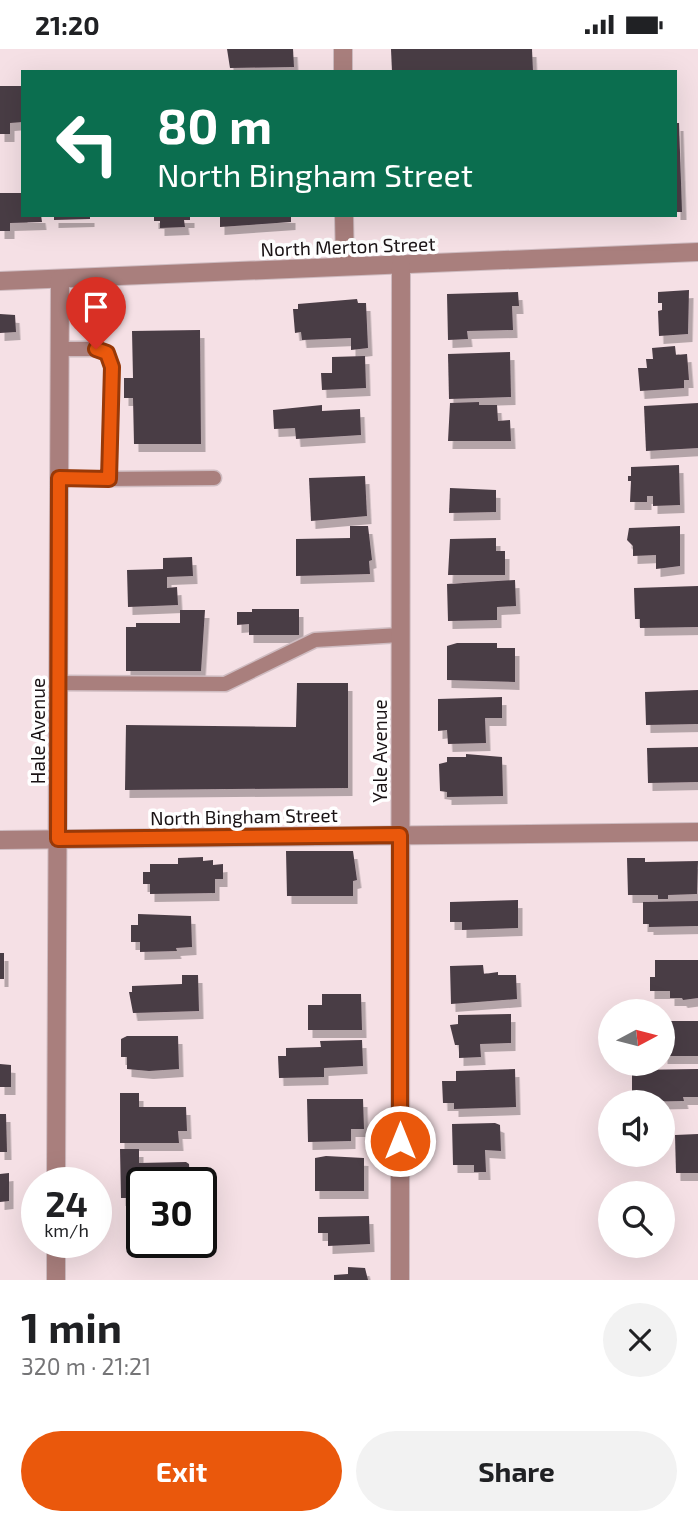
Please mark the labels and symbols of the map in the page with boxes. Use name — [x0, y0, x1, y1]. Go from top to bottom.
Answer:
street label: North Merton Street — [260, 231, 436, 261]
pin — [66, 277, 126, 349]
street label: Hale Avenue — [26, 678, 49, 784]
street label: Yale Avenue — [368, 699, 391, 803]
street label: North Bingham Street — [150, 803, 338, 829]
north arrow — [598, 999, 676, 1076]
position arrow — [363, 1104, 437, 1178]
speed limit sign: 30 — [126, 1167, 217, 1258]

